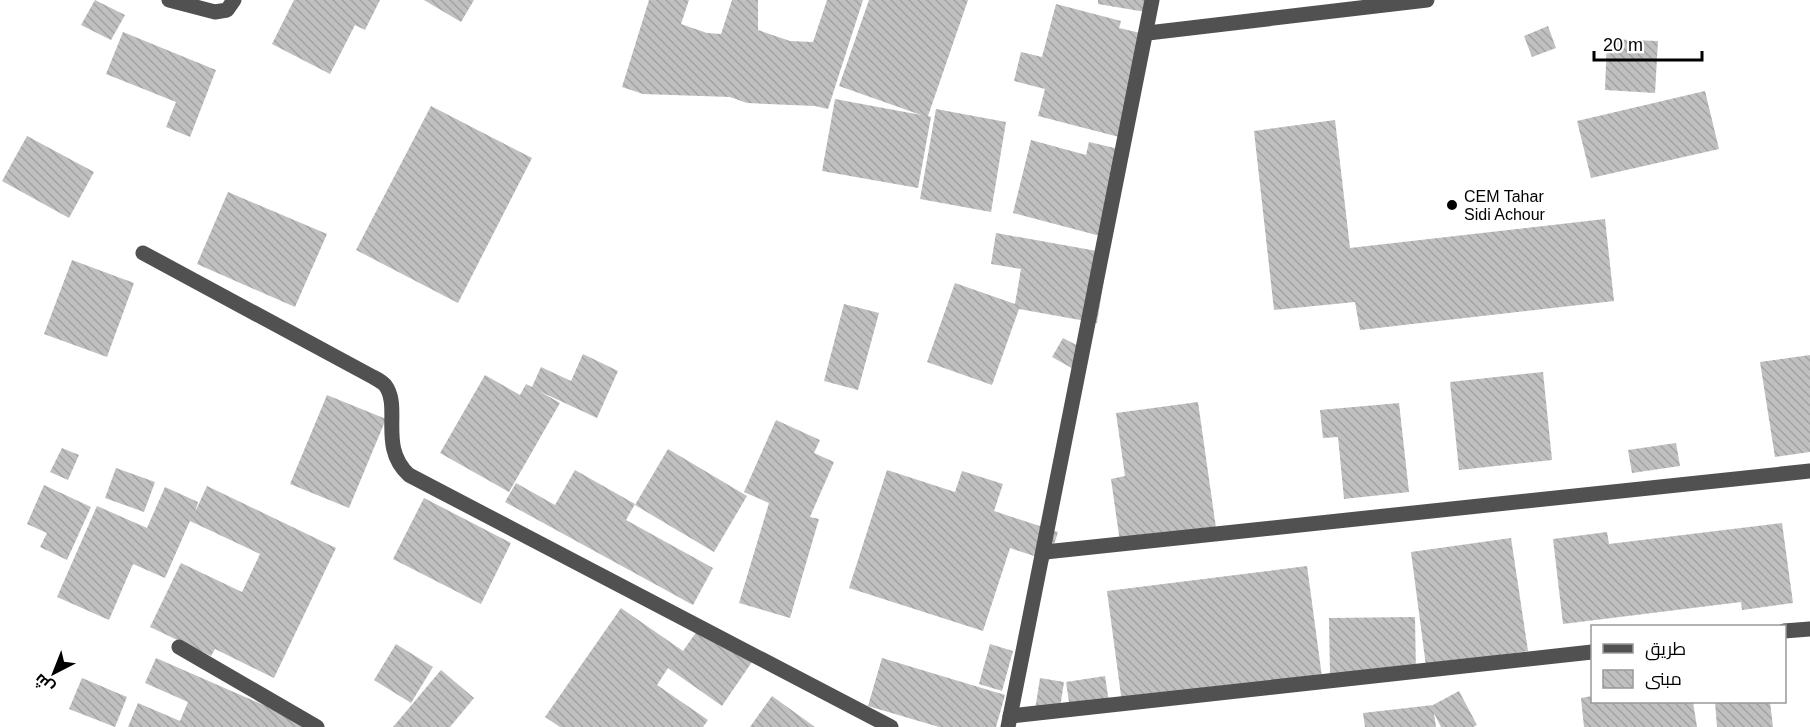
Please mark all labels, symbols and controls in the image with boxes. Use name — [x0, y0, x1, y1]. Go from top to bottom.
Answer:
scale bar — [1594, 24, 1702, 62]
text: 20 m — [1603, 35, 1643, 55]
place label: CEM Tahar Sidi Achour — [1464, 188, 1546, 223]
marker: CEM Tahar Sidi Achour — [1445, 198, 1459, 212]
legend — [1591, 625, 1786, 703]
text: طريق — [1645, 639, 1686, 661]
north arrow — [24, 643, 84, 703]
text: مبنى — [1645, 669, 1682, 690]
text: ش — [31, 670, 58, 697]

